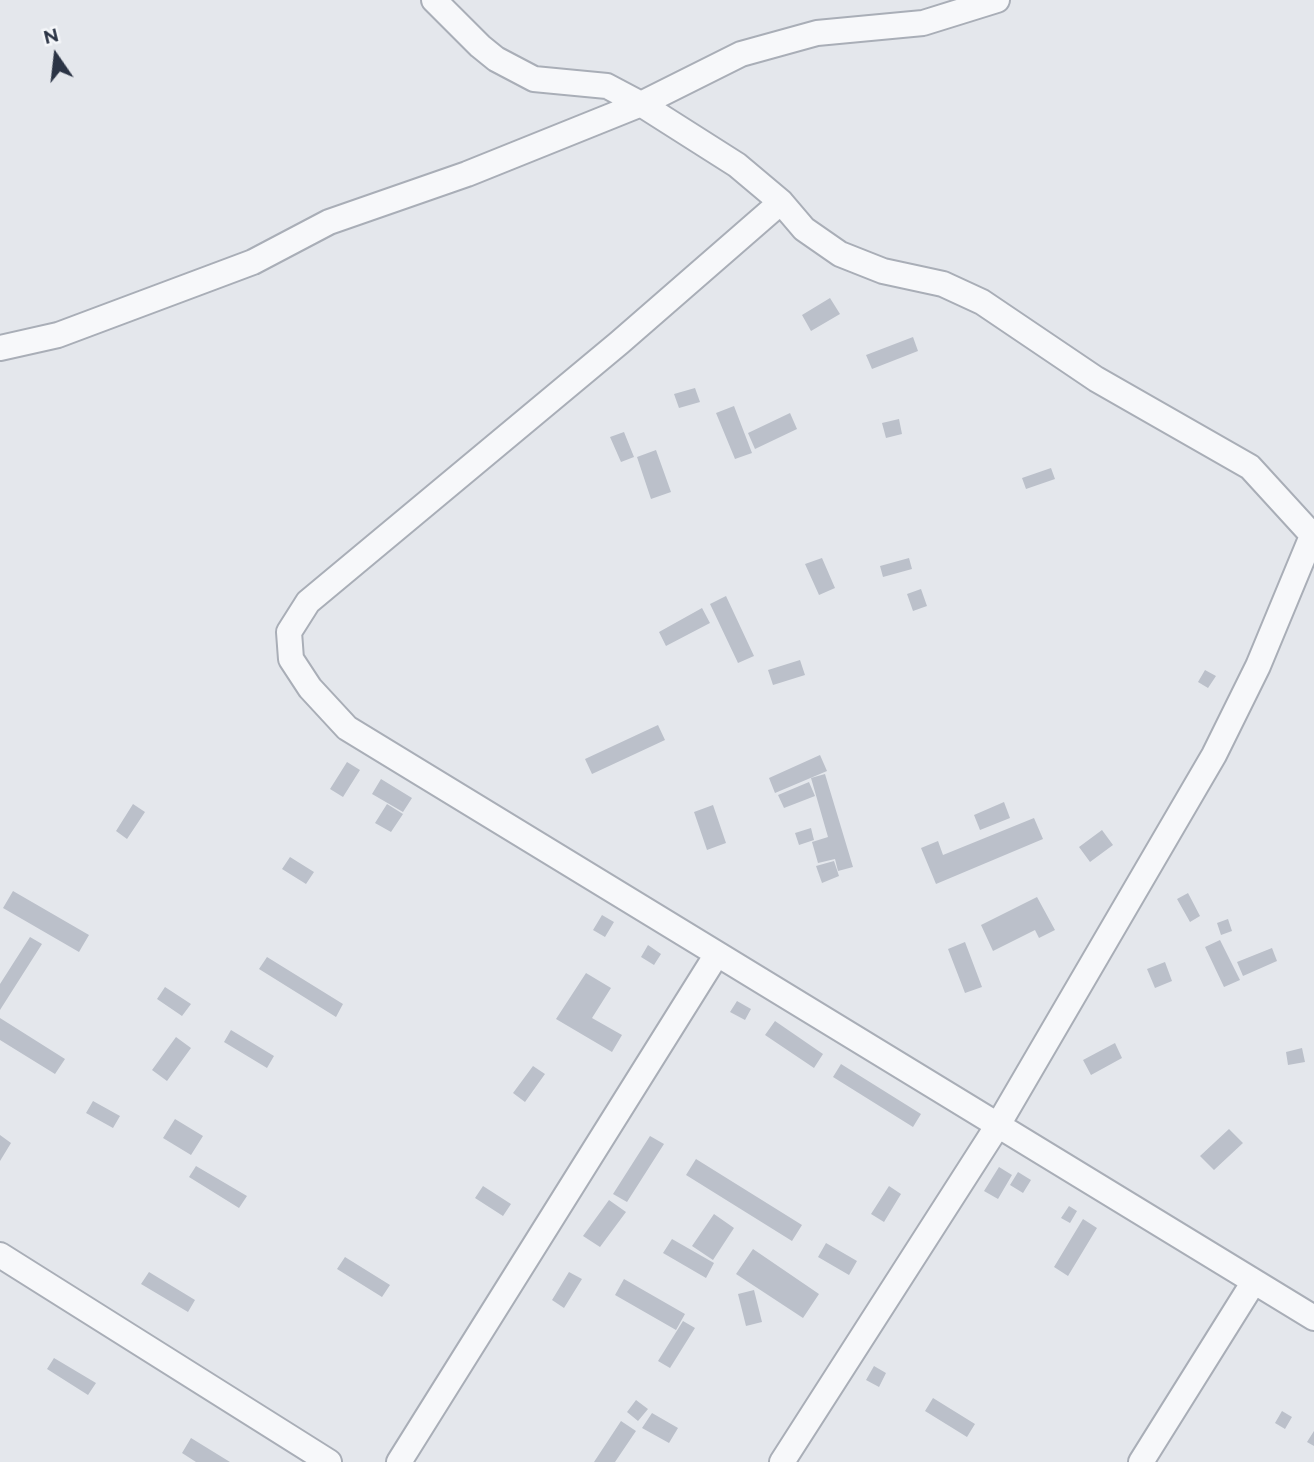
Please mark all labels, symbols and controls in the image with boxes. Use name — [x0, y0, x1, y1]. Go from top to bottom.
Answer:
north arrow — [21, 21, 91, 91]
text: N — [41, 23, 61, 48]

